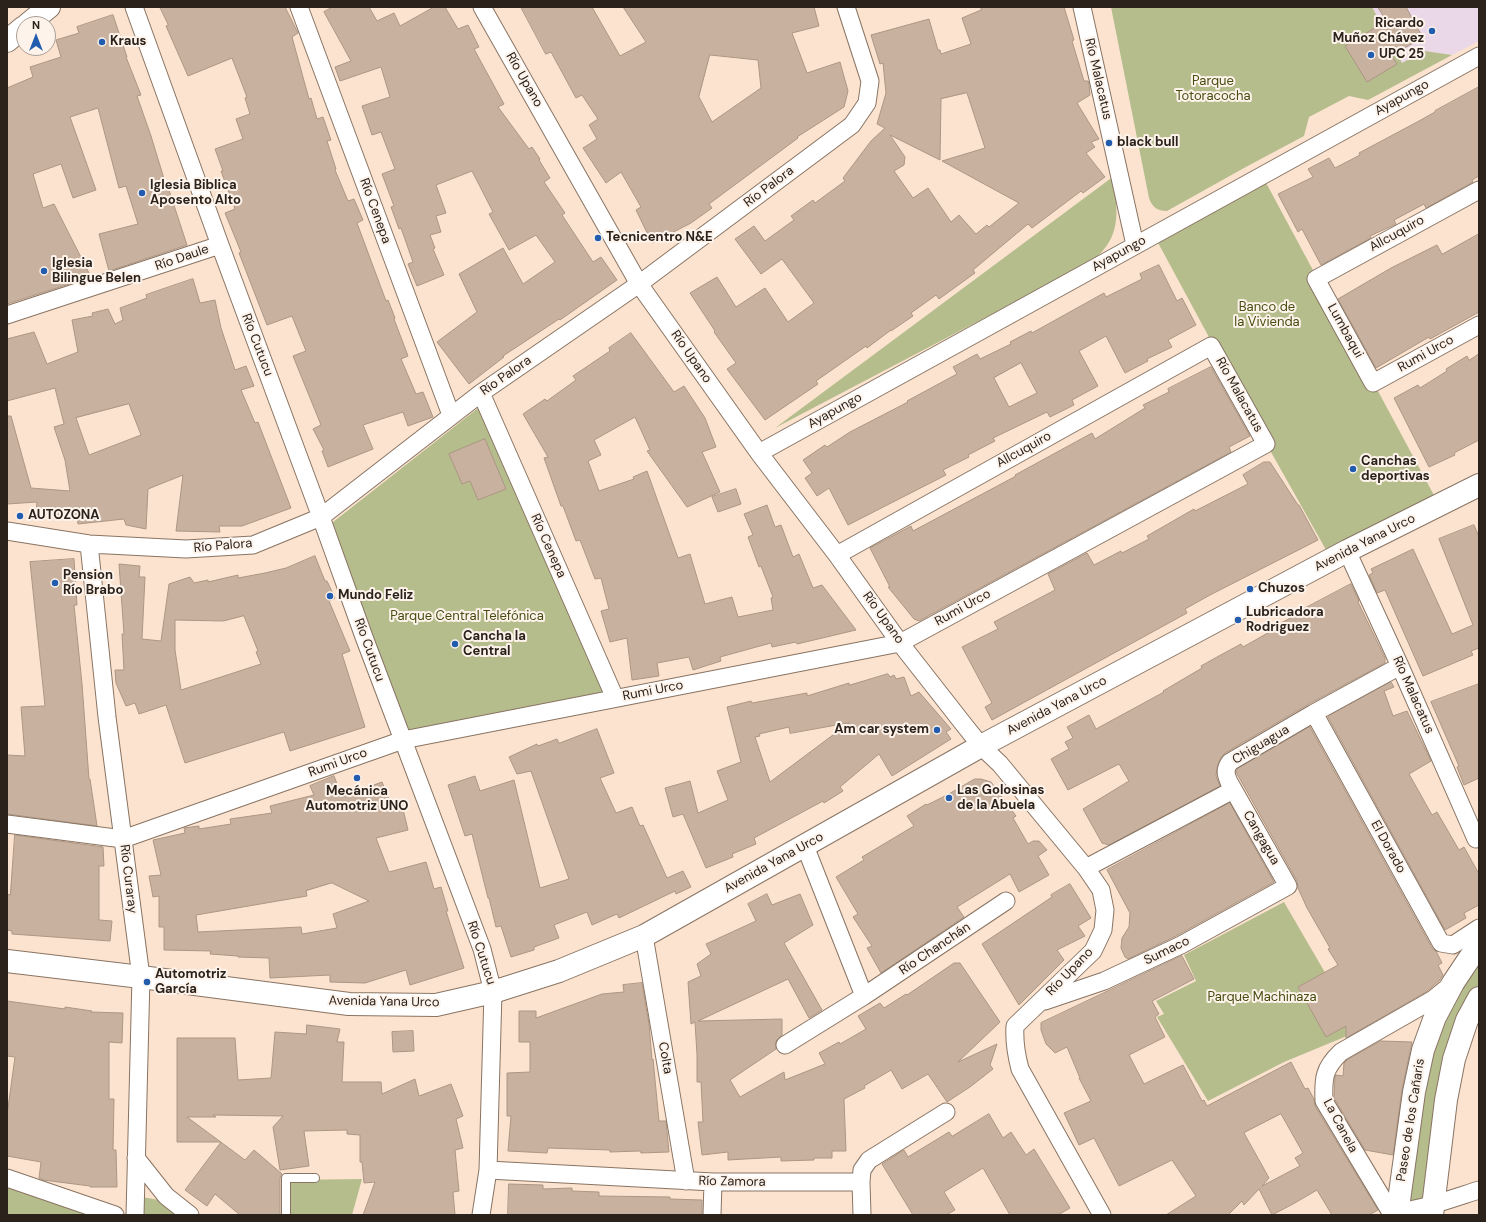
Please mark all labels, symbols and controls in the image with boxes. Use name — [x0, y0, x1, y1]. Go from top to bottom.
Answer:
north arrow — [16, 16, 56, 56]
place label: Ricardo Muñoz Chávez — [1333, 16, 1424, 47]
text: N — [32, 18, 40, 32]
marker: Ricardo Muñoz Chávez — [1427, 26, 1437, 36]
place label: Kraus — [110, 34, 146, 50]
marker: Kraus — [97, 37, 107, 47]
street label: Río Malacatus — [1081, 37, 1115, 121]
place label: UPC 25 — [1379, 47, 1424, 63]
street label: Río Upano — [502, 50, 546, 110]
marker: UPC 25 — [1366, 50, 1376, 60]
park label: Parque Totoracocha — [1175, 74, 1251, 105]
street label: Ayapungo — [1372, 77, 1432, 119]
place label: black bull — [1117, 135, 1179, 151]
marker: black bull — [1104, 138, 1114, 148]
street label: Río Palora — [741, 163, 797, 211]
street label: Río Cenepa — [356, 176, 394, 246]
place label: Iglesia Biblica Aposento Alto — [150, 178, 241, 209]
marker: Iglesia Biblica Aposento Alto — [137, 188, 147, 198]
street label: Allcuquiro — [1367, 213, 1427, 255]
place label: Tecnicentro N&E — [606, 230, 713, 246]
marker: Tecnicentro N&E — [593, 233, 603, 243]
street label: Ayapungo — [1089, 233, 1149, 275]
street label: Río Daule — [153, 242, 211, 274]
place label: Iglesia Bilingue Belen — [52, 256, 141, 287]
marker: Iglesia Bilingue Belen — [39, 266, 49, 276]
park label: Banco de la Vivienda — [1234, 300, 1300, 331]
street label: Lumbaqui — [1324, 301, 1366, 361]
street label: Río Cutucu — [238, 311, 276, 379]
street label: Río Upano — [667, 328, 715, 386]
street label: Rumi Urco — [1395, 332, 1457, 376]
street label: Río Palora — [478, 353, 534, 399]
street label: Río Malacatus — [1212, 355, 1266, 435]
street label: Ayapungo — [805, 390, 865, 432]
street label: Allcuquiro — [994, 429, 1054, 471]
place label: Canchas deportivas — [1361, 454, 1430, 485]
marker: Canchas deportivas — [1348, 464, 1358, 474]
place label: AUTOZONA — [28, 508, 100, 524]
marker: AUTOZONA — [15, 511, 25, 521]
street label: Avenida Yana Urco — [1312, 511, 1418, 575]
street label: Río Cenepa — [527, 512, 569, 580]
street label: Río Palora — [193, 536, 253, 556]
place label: Pension Río Brabo — [63, 568, 123, 599]
marker: Pension Río Brabo — [50, 578, 60, 588]
place label: Chuzos — [1258, 581, 1305, 597]
marker: Chuzos — [1245, 584, 1255, 594]
street label: Rumi Urco — [932, 586, 994, 630]
place label: Mundo Feliz — [338, 588, 413, 604]
street label: Río Upano — [859, 589, 907, 647]
marker: Mundo Feliz — [325, 591, 335, 601]
place label: Lubricadora Rodriguez — [1246, 605, 1324, 636]
park label: Parque Central Telefónica — [390, 609, 544, 625]
marker: Lubricadora Rodriguez — [1233, 615, 1243, 625]
street label: Río Cutucu — [350, 616, 388, 684]
place label: Cancha la Central — [463, 629, 526, 660]
marker: Cancha la Central — [450, 639, 460, 649]
street label: Río Malacatus — [1389, 654, 1437, 736]
street label: Avenida Yana Urco — [1004, 673, 1110, 739]
street label: Rumi Urco — [621, 677, 685, 705]
place label: Am car system — [834, 722, 929, 738]
street label: Chiguagua — [1230, 722, 1292, 768]
marker: Am car system — [932, 725, 942, 735]
street label: Rumi Urco — [306, 745, 370, 781]
marker: Mecánica Automotriz UNO — [352, 773, 362, 783]
place label: Las Golosinas de la Abuela — [957, 783, 1044, 814]
place label: Mecánica Automotriz UNO — [306, 784, 408, 815]
marker: Las Golosinas de la Abuela — [944, 793, 954, 803]
street label: Cangagua — [1239, 808, 1283, 868]
street label: El Dorado — [1367, 818, 1409, 876]
street label: Avenida Yana Urco — [722, 829, 826, 897]
street label: Río Curaray — [116, 844, 140, 914]
street label: Río Cutucu — [463, 919, 499, 987]
street label: Río Chanchán — [896, 919, 974, 979]
street label: Sumaco — [1142, 933, 1192, 969]
street label: Río Upano — [1043, 945, 1097, 999]
place label: Automotriz García — [155, 967, 226, 998]
marker: Automotriz García — [142, 977, 152, 987]
park label: Parque Machinaza — [1208, 990, 1316, 1006]
street label: Avenida Yana Urco — [328, 993, 440, 1011]
street label: Colta — [655, 1041, 675, 1075]
street label: Paseo de los Cañaris — [1394, 1057, 1428, 1183]
street label: La Canela — [1319, 1096, 1361, 1156]
street label: Río Zamora — [698, 1174, 766, 1190]

